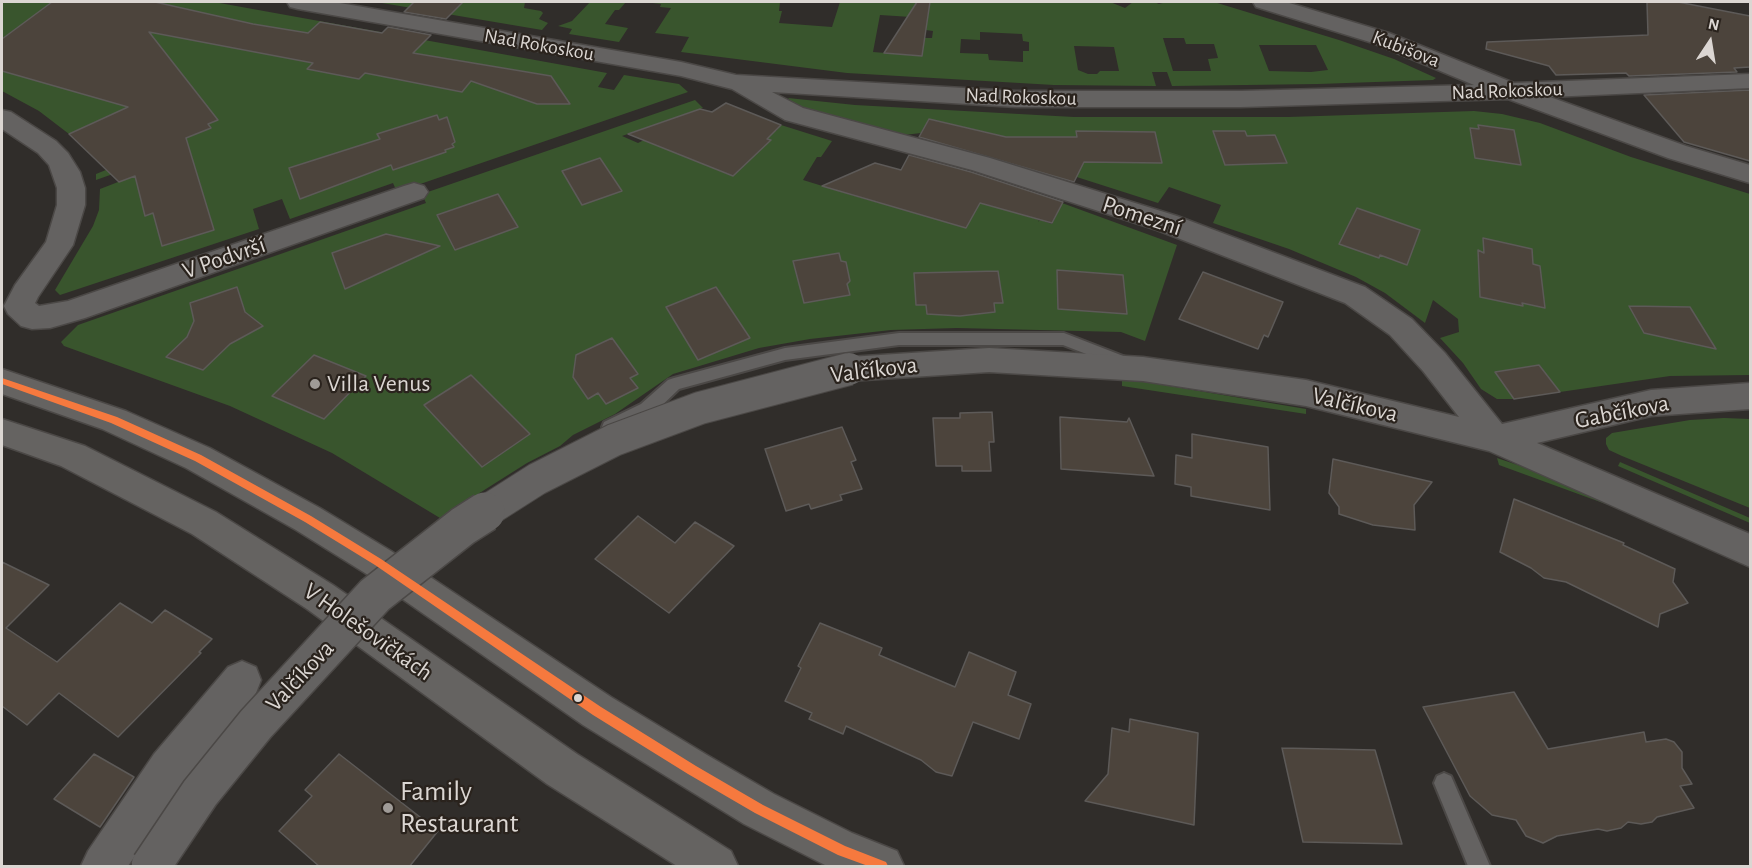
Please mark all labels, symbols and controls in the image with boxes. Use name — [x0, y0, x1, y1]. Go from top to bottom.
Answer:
north arrow — [1680, 12, 1740, 72]
text: N — [1707, 15, 1721, 33]
street label: Nad Rokoskou — [482, 24, 596, 66]
street label: Kubišova — [1369, 25, 1443, 73]
street label: Nad Rokoskou — [1451, 77, 1563, 105]
street label: Nad Rokoskou — [965, 83, 1077, 111]
street label: Pomezní — [1099, 190, 1185, 242]
street label: V Podvrší — [179, 230, 269, 286]
street label: Valčíkova — [829, 350, 919, 390]
place label: Villa Venus — [327, 370, 430, 398]
marker: Villa Venus — [308, 377, 322, 391]
street label: Valčíkova — [1309, 381, 1401, 429]
street label: Gabčíkova — [1572, 389, 1672, 435]
street label: V Holešovičkách — [298, 577, 438, 687]
street label: Valčíkova — [260, 634, 340, 718]
unlabelled marker — [572, 692, 584, 704]
place label: Family Restaurant — [400, 775, 518, 841]
marker: Family Restaurant — [381, 801, 395, 815]

